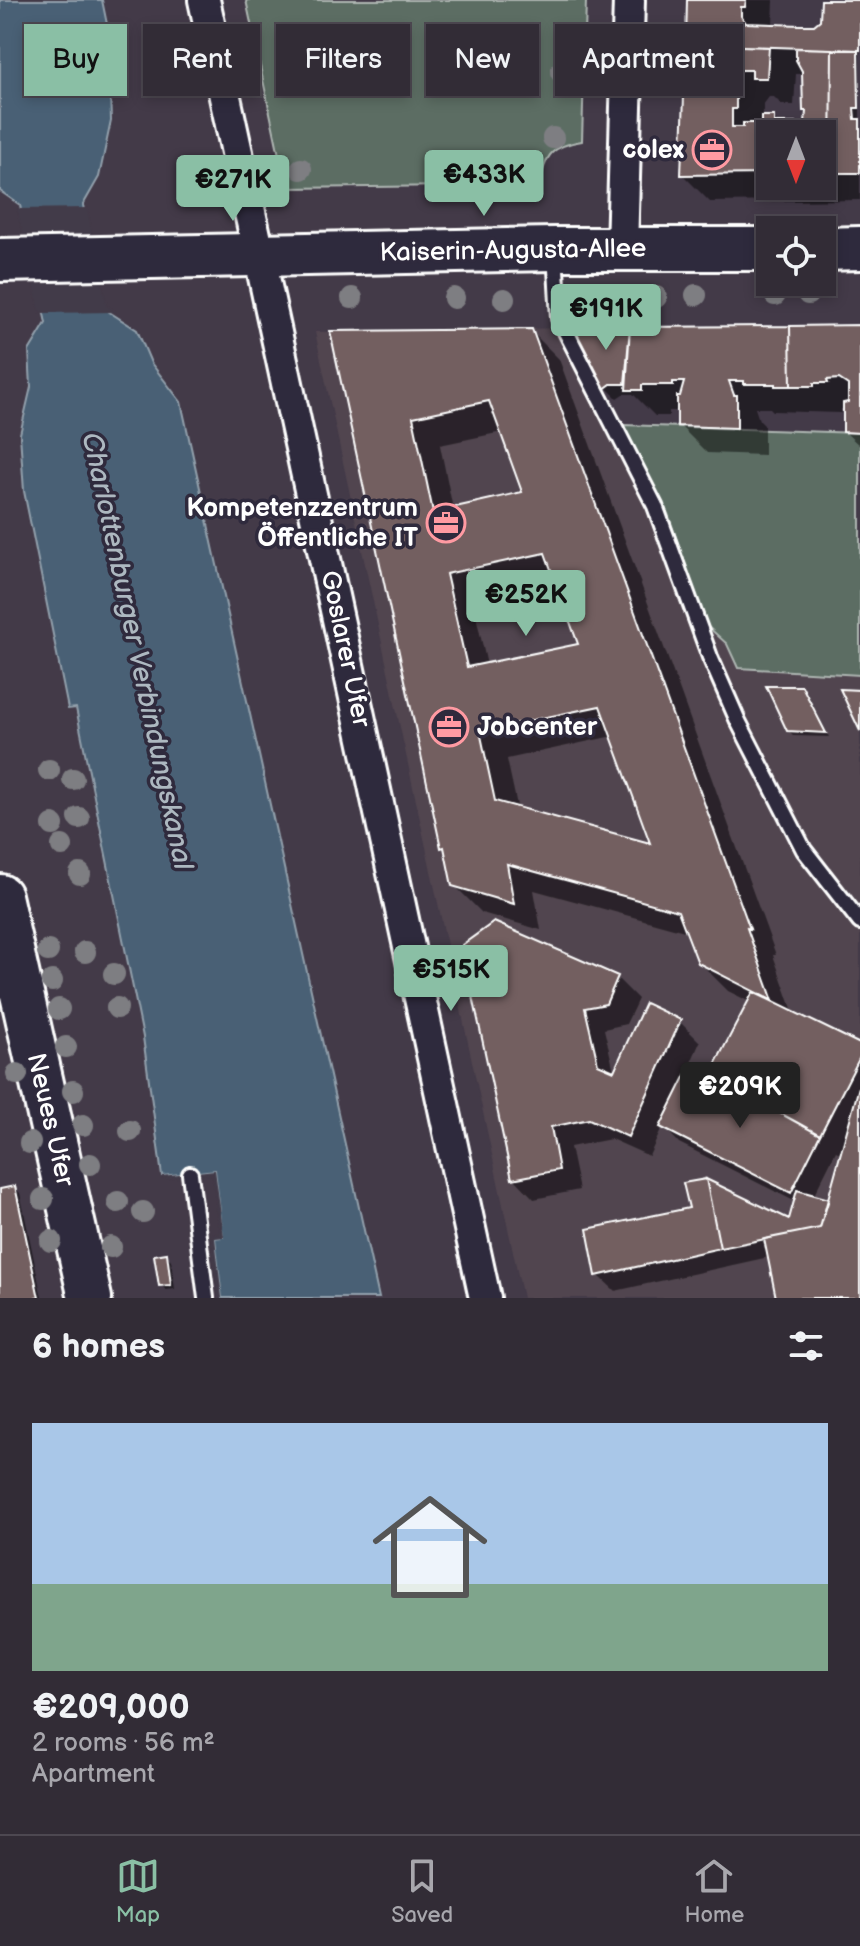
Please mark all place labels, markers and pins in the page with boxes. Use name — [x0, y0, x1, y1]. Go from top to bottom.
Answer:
office icon: colex — [691, 129, 733, 171]
place label: colex — [622, 135, 685, 166]
pin: €433K — [428, 150, 540, 218]
pin: €271K — [177, 155, 289, 223]
pin: €191K — [550, 284, 662, 352]
place label: Kompetenzzentrum Öffentliche IT — [187, 493, 418, 554]
office icon: Kompetenzzentrum Öffentliche IT — [425, 502, 467, 544]
pin: €252K — [470, 570, 582, 638]
office icon: Jobcenter — [428, 706, 470, 748]
place label: Jobcenter — [477, 712, 598, 743]
pin: €515K — [395, 945, 507, 1013]
pin: €209K — [684, 1062, 796, 1130]

